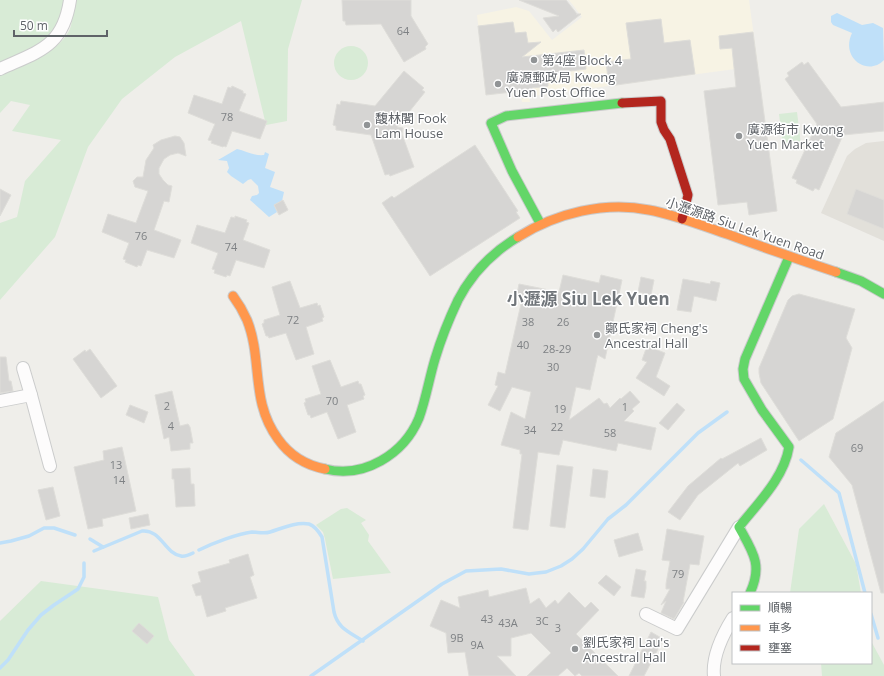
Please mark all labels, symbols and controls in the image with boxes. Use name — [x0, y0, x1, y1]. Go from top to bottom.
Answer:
scale bar — [14, 12, 107, 38]
text: 50 m — [20, 17, 48, 34]
house number: 64 — [397, 23, 410, 38]
place label: 第4座 Block 4 — [542, 51, 623, 69]
marker: 第4座 Block 4 — [529, 55, 539, 65]
place label: 廣源郵政局 Kwong Yuen Post Office — [506, 68, 615, 101]
marker: 廣源郵政局 Kwong Yuen Post Office — [493, 79, 503, 89]
house number: 78 — [221, 109, 233, 124]
place label: 馥林閣 Fook Lam House — [375, 109, 447, 142]
marker: 馥林閣 Fook Lam House — [362, 120, 372, 130]
place label: 廣源街市 Kwong Yuen Market — [747, 120, 843, 153]
marker: 廣源街市 Kwong Yuen Market — [734, 131, 744, 141]
street label: 小瀝源路 Siu Lek Yuen Road — [663, 192, 827, 264]
house number: 76 — [135, 228, 147, 243]
house number: 74 — [225, 239, 238, 254]
district label: 小瀝源 Siu Lek Yuen — [506, 287, 670, 310]
house number: 72 — [287, 312, 299, 327]
house number: 38 — [522, 314, 534, 329]
house number: 26 — [557, 314, 569, 329]
place label: 鄭氏家祠 Cheng's Ancestral Hall — [605, 319, 708, 352]
marker: 鄭氏家祠 Cheng's Ancestral Hall — [592, 330, 602, 340]
house number: 40 — [517, 337, 529, 352]
house number: 28-29 — [543, 341, 571, 356]
house number: 30 — [547, 359, 559, 374]
house number: 70 — [326, 393, 338, 408]
house number: 2 — [164, 398, 170, 413]
house number: 1 — [622, 399, 628, 414]
house number: 19 — [554, 401, 566, 416]
house number: 4 — [168, 418, 175, 433]
house number: 22 — [551, 419, 563, 434]
house number: 34 — [524, 422, 537, 437]
house number: 58 — [604, 425, 616, 440]
house number: 69 — [851, 440, 863, 455]
house number: 13 — [110, 457, 122, 472]
house number: 14 — [113, 472, 126, 487]
house number: 79 — [672, 566, 684, 581]
legend — [732, 592, 872, 664]
text: 順暢 — [768, 599, 792, 616]
house number: 43 — [481, 611, 493, 626]
house number: 3C — [535, 613, 549, 628]
house number: 43A — [498, 615, 518, 630]
text: 車多 — [768, 619, 792, 636]
house number: 3 — [555, 620, 561, 635]
house number: 9B — [450, 630, 464, 645]
place label: 劉氏家祠 Lau's Ancestral Hall — [583, 633, 669, 666]
house number: 9A — [470, 637, 484, 652]
text: 壅塞 — [768, 639, 792, 656]
marker: 劉氏家祠 Lau's Ancestral Hall — [570, 644, 580, 654]

